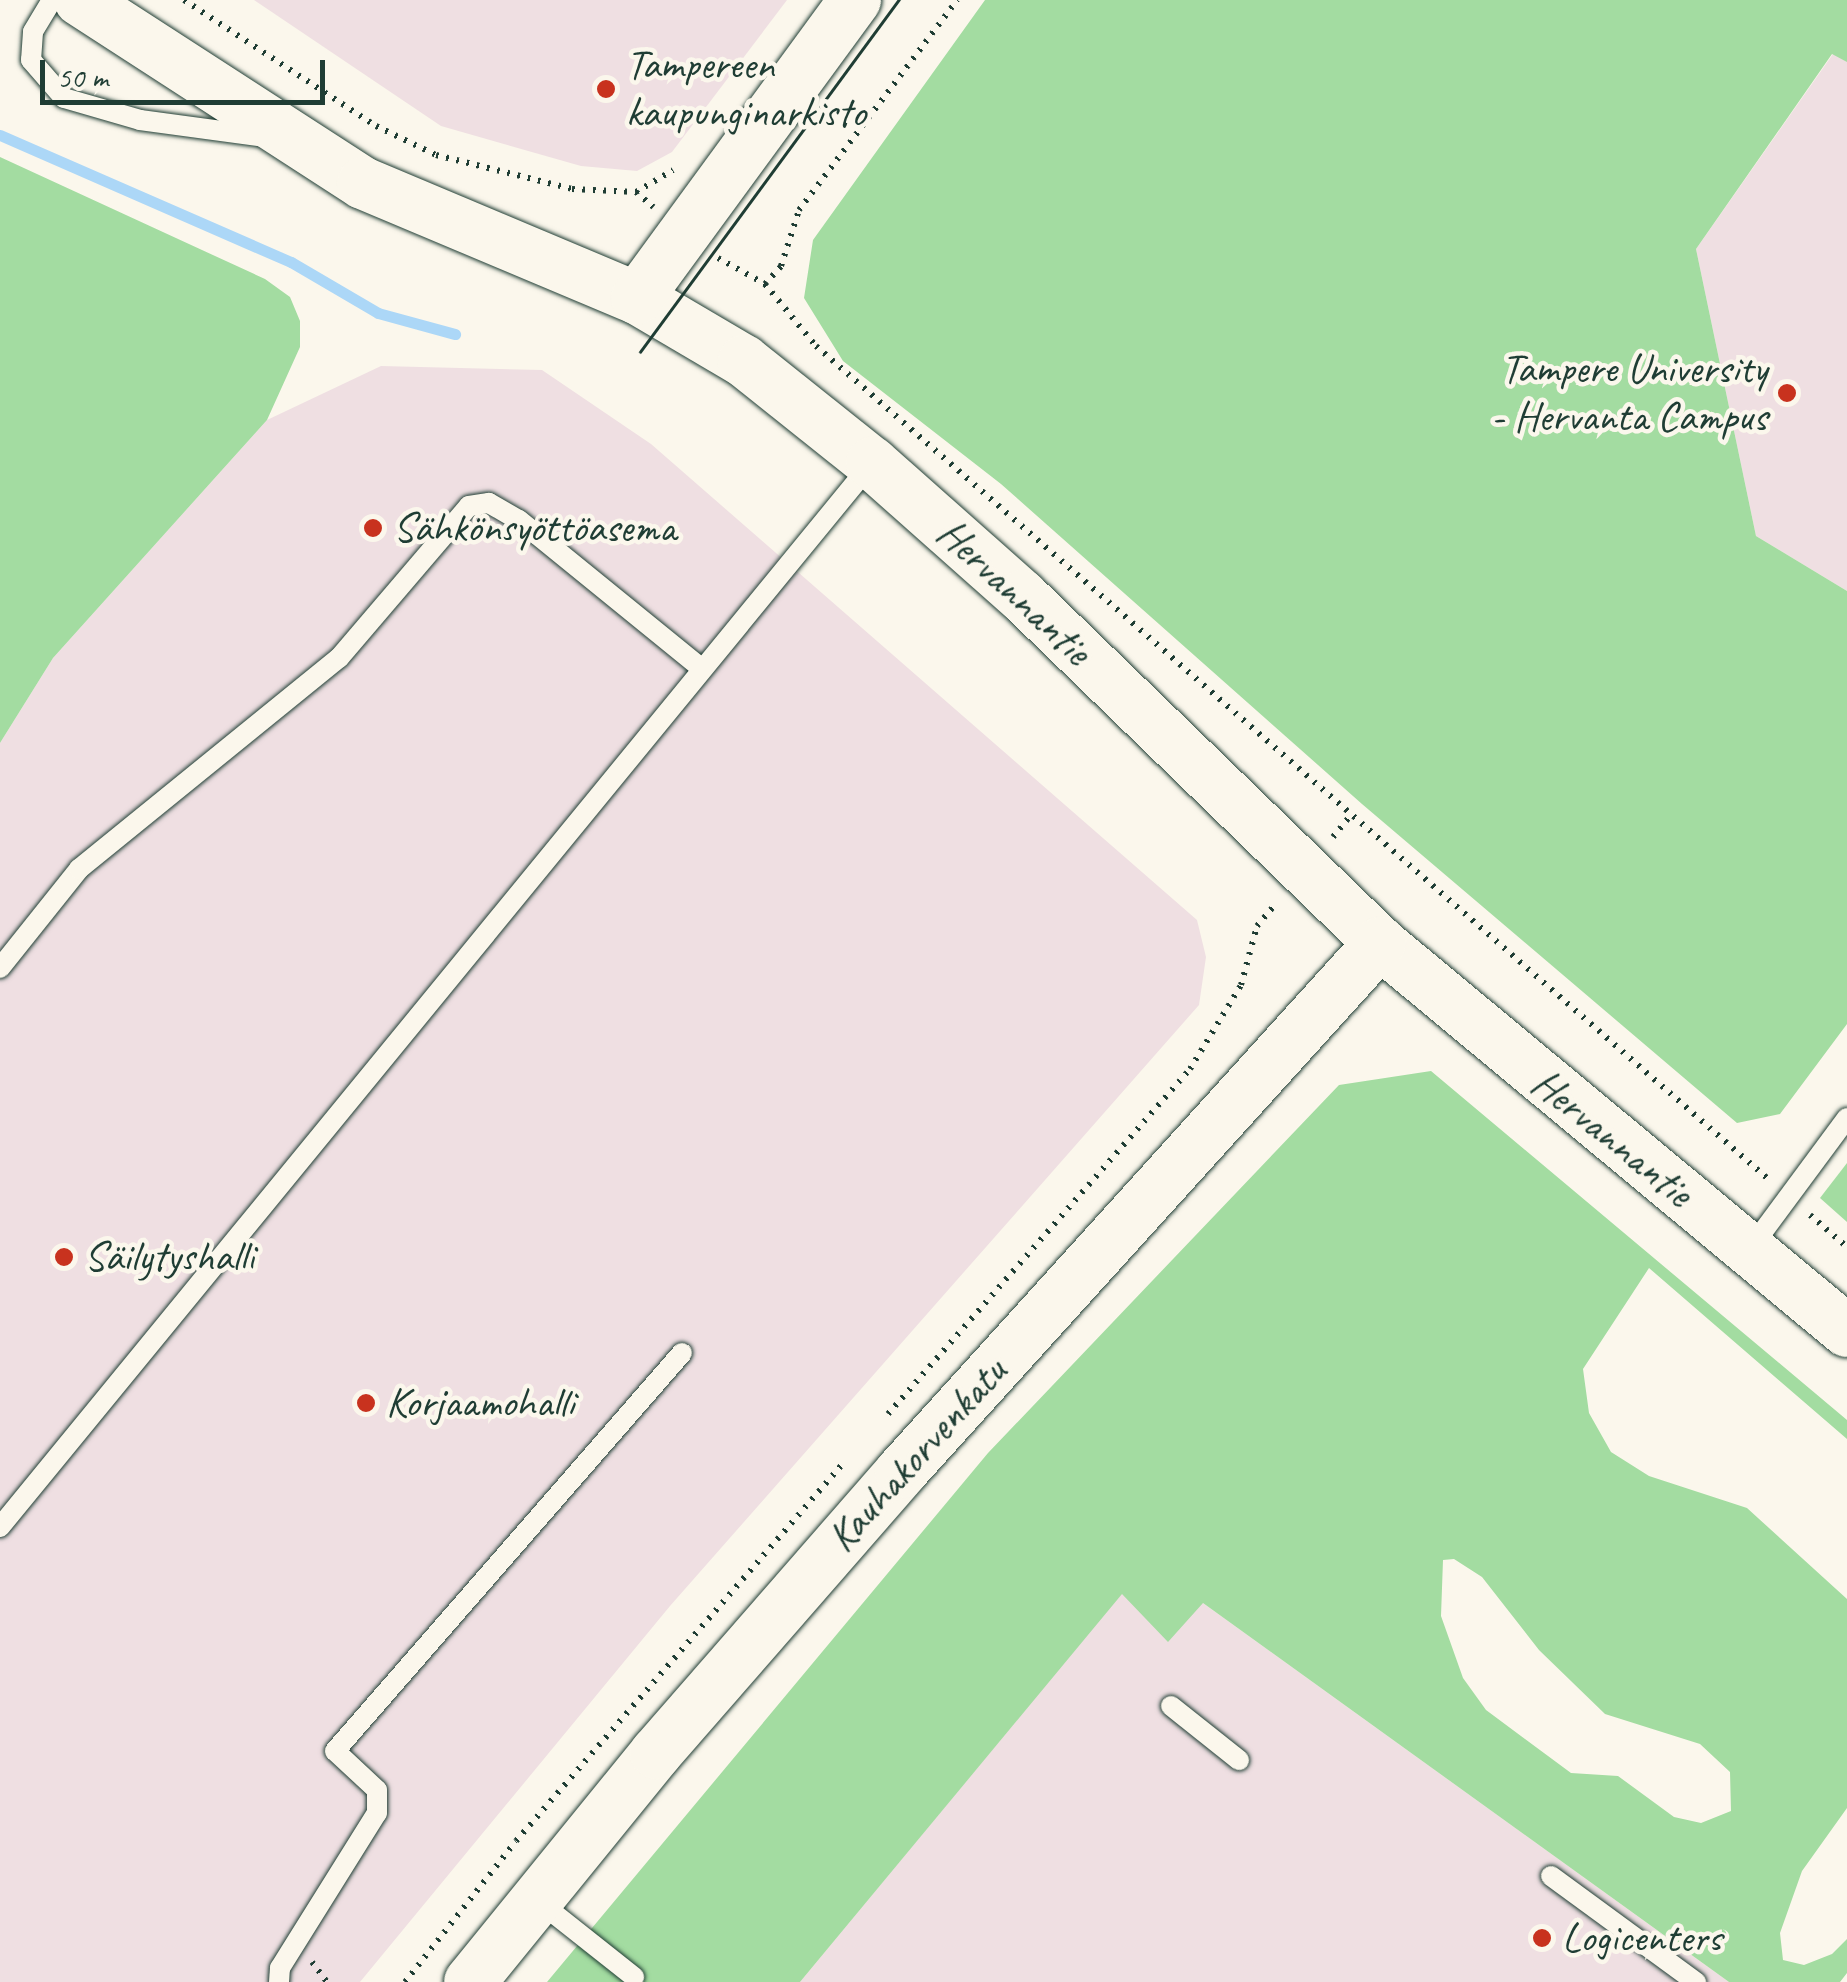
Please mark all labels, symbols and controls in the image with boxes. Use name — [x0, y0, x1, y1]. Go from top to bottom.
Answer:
scale bar — [45, 40, 330, 102]
place label: Tampereen kaupunginarkisto — [626, 40, 866, 138]
text: 50 m — [57, 58, 108, 96]
marker: Tampereen kaupunginarkisto — [595, 78, 617, 100]
place label: Tampere University - Hervanta Campus — [1492, 344, 1767, 442]
marker: Tampere University - Hervanta Campus — [1776, 382, 1798, 404]
place label: Sähkönsyöttöasema — [393, 503, 676, 553]
street label: Hervannantie — [926, 508, 1102, 676]
marker: Sähkönsyöttöasema — [362, 517, 384, 539]
street label: Hervannantie — [1521, 1058, 1703, 1218]
place label: Säilytyshalli — [84, 1232, 254, 1282]
marker: Säilytyshalli — [53, 1246, 75, 1268]
street label: Kauhakorvenkatu — [817, 1348, 1017, 1562]
place label: Korjaamohalli — [386, 1378, 574, 1428]
marker: Korjaamohalli — [355, 1392, 377, 1414]
place label: Logicenters — [1562, 1913, 1722, 1963]
marker: Logicenters — [1531, 1927, 1553, 1949]

